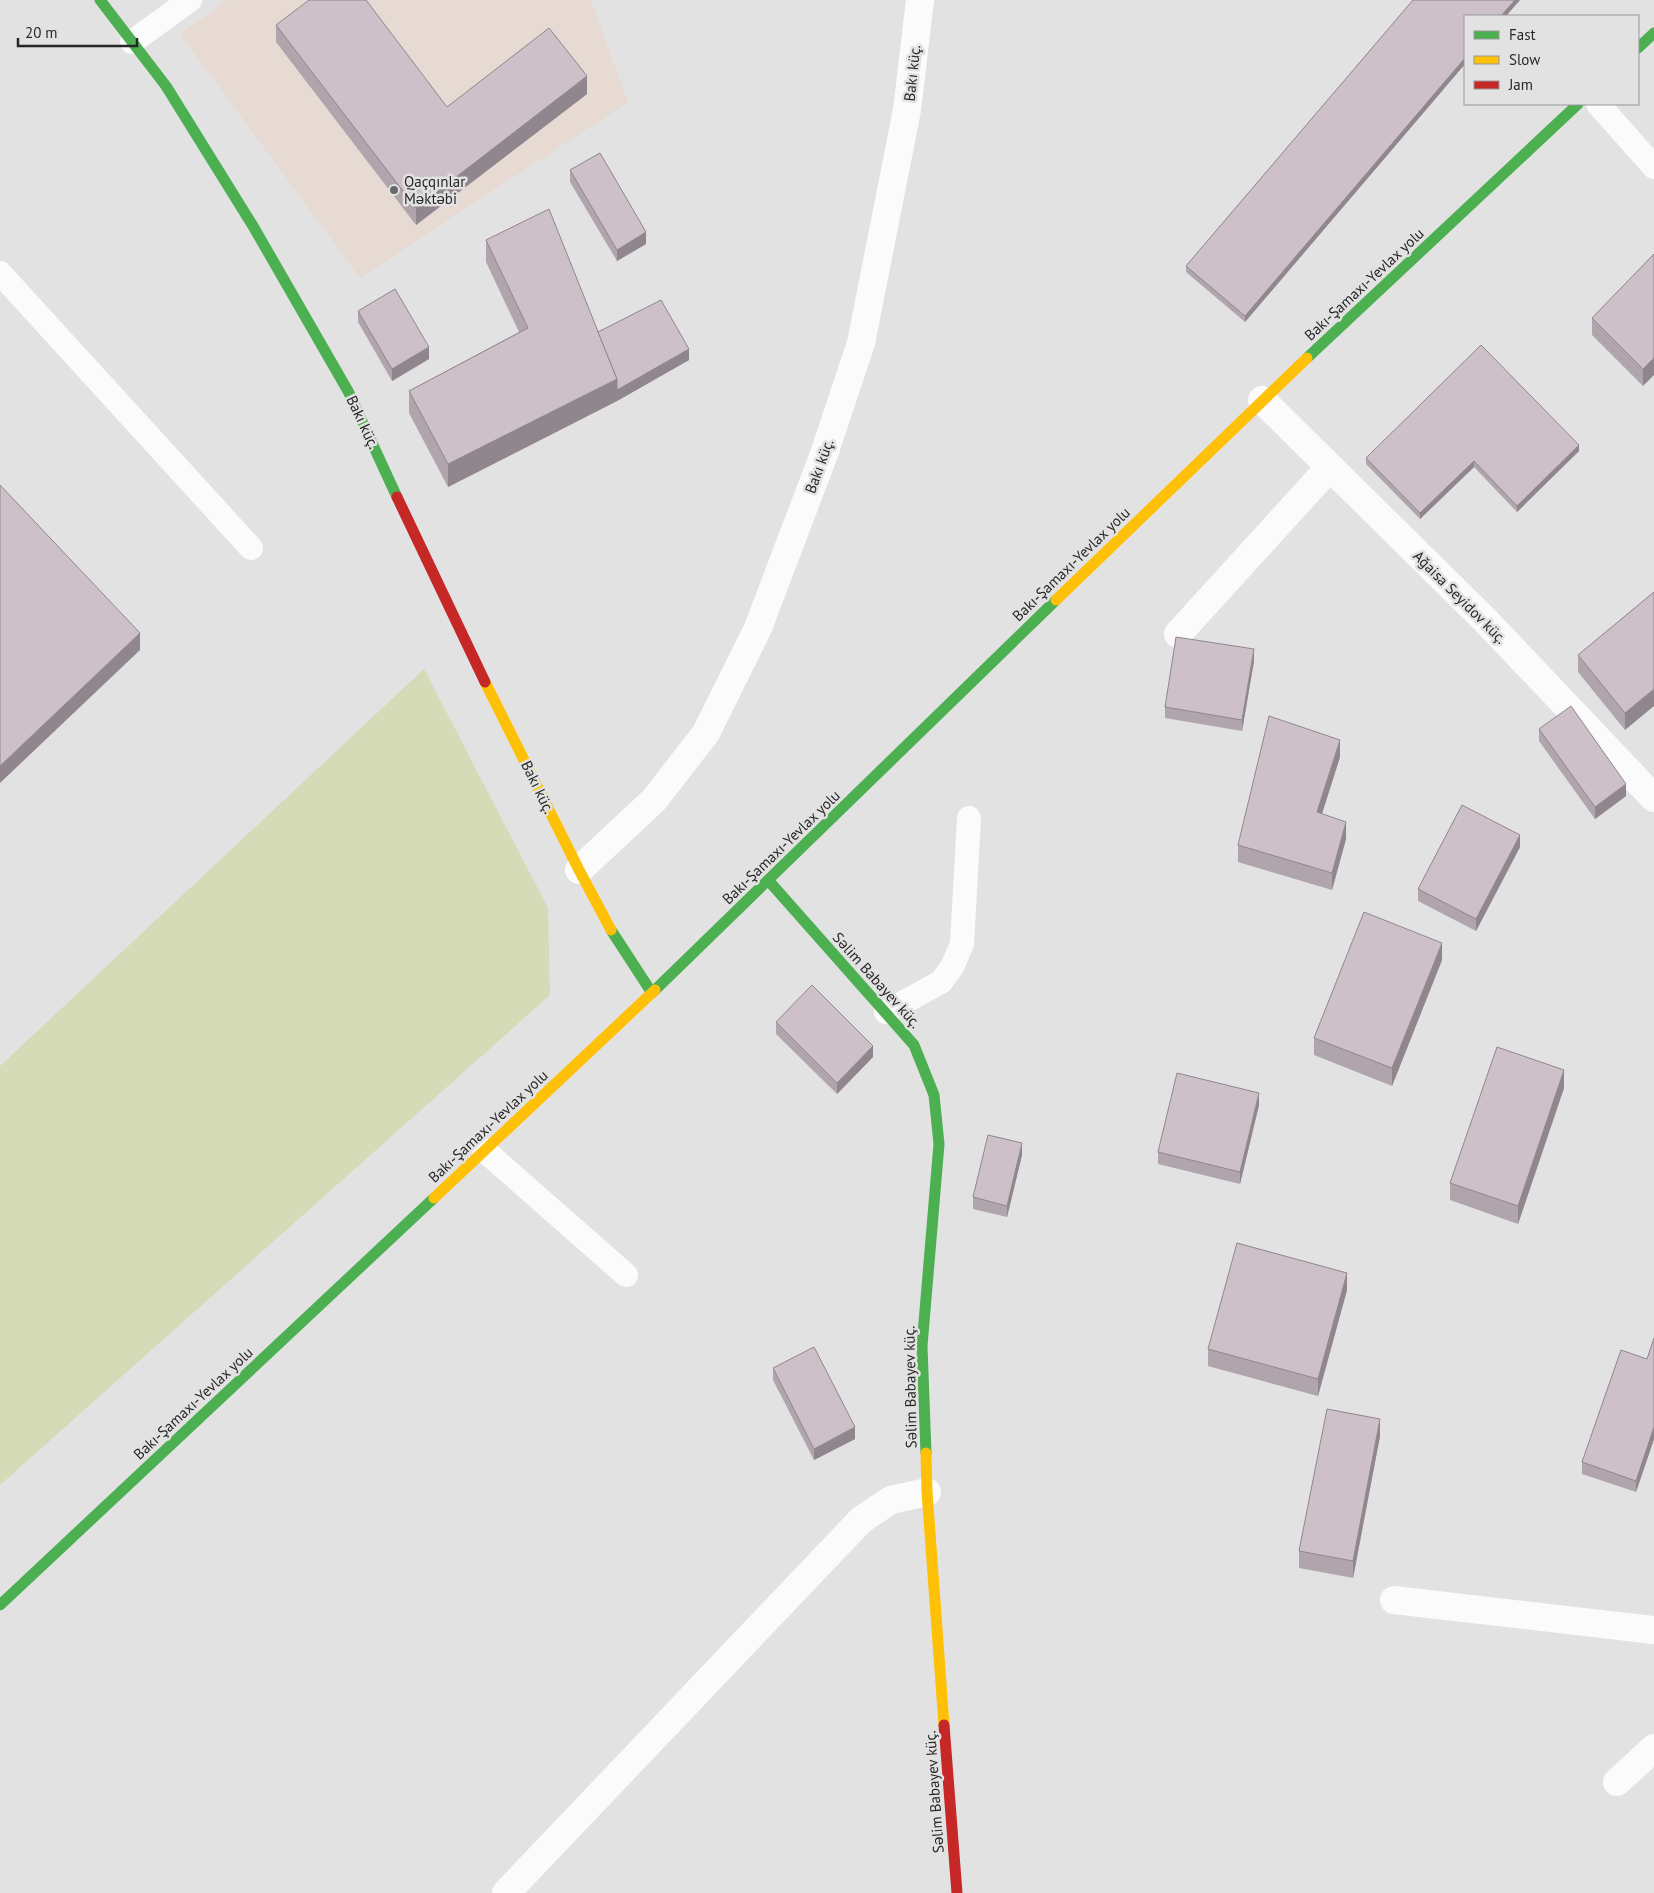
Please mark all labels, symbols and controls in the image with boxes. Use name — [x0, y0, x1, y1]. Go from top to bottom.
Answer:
scale bar — [18, 15, 136, 47]
legend — [1464, 15, 1639, 105]
text: 20 m — [25, 23, 58, 42]
text: Fast — [1509, 25, 1536, 44]
street label: Bakı küç. — [900, 44, 924, 102]
text: Slow — [1509, 50, 1540, 69]
text: Jam — [1508, 75, 1533, 94]
place label: Qaçqınlar Məktəbi — [404, 172, 465, 208]
marker: Qaçqınlar Məktəbi — [388, 184, 400, 196]
street label: Bakı-Şamaxı-Yevlax yolu — [1300, 224, 1428, 344]
street label: Bakı küç. — [342, 392, 384, 452]
street label: Bakı küç. — [800, 436, 838, 496]
street label: Bakı-Şamaxı-Yevlax yolu — [1008, 503, 1134, 625]
street label: Ağaisa Seyidov küç. — [1409, 546, 1511, 648]
street label: Bakı küç. — [517, 757, 559, 817]
street label: Bakı-Şamaxı-Yevlax yolu — [718, 786, 844, 908]
street label: Səlim Babayev küç. — [829, 928, 925, 1032]
street label: Bakı-Şamaxı-Yevlax yolu — [424, 1066, 552, 1186]
street label: Səlim Babayev küç. — [899, 1325, 921, 1449]
street label: Bakı-Şamaxı-Yevlax yolu — [129, 1343, 257, 1463]
street label: Səlim Babayev küç. — [920, 1730, 948, 1854]

